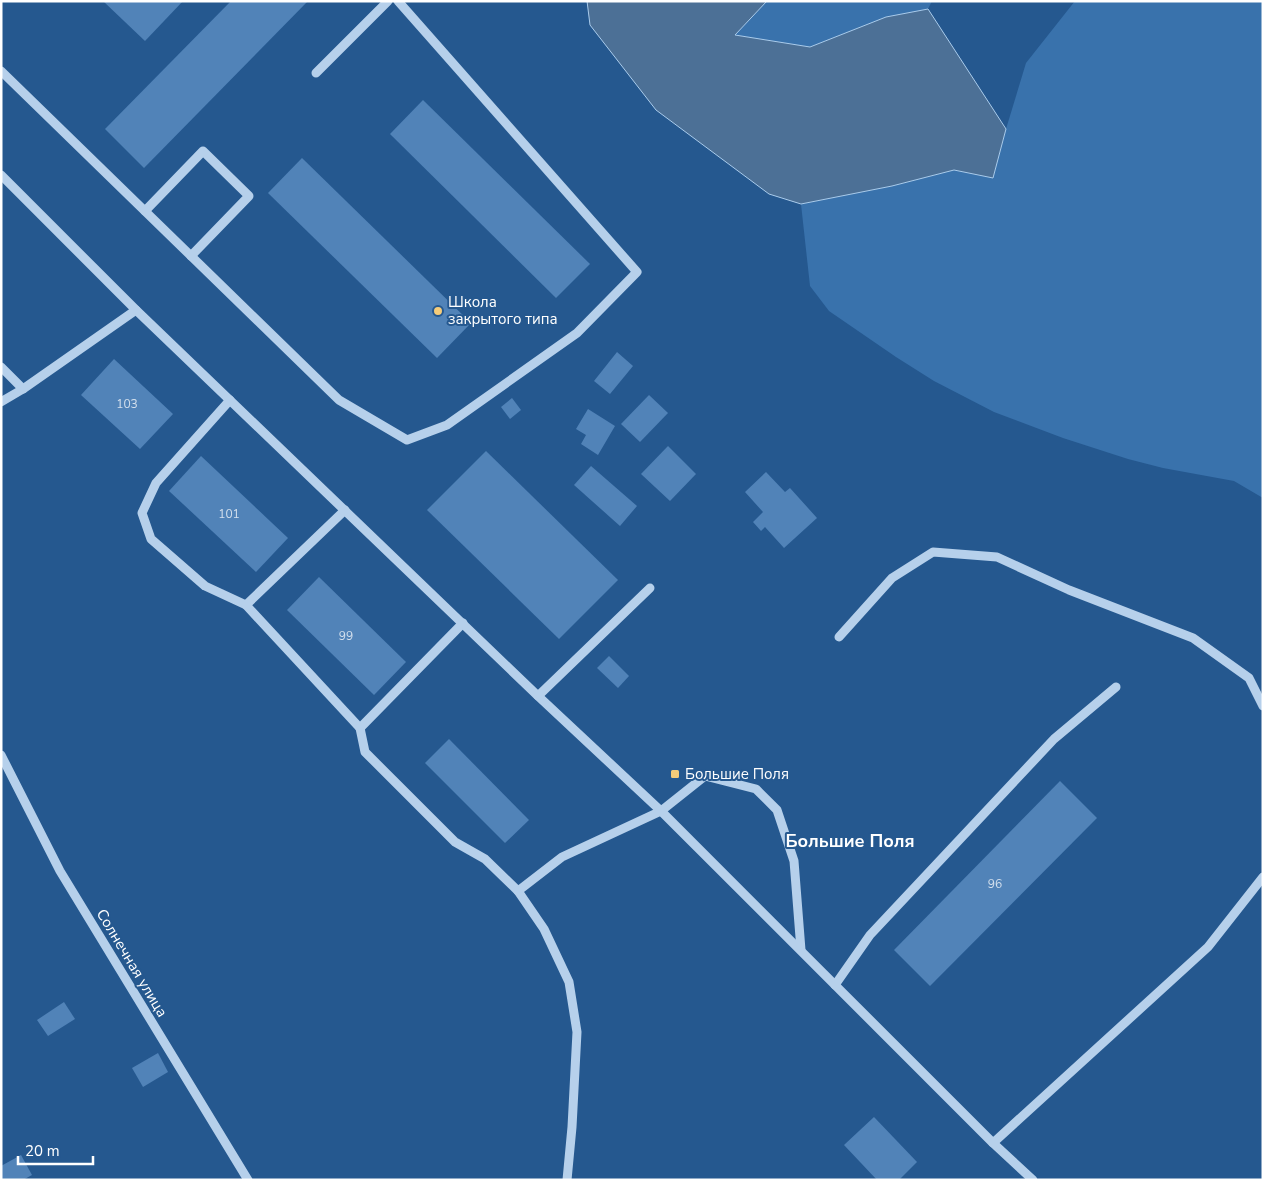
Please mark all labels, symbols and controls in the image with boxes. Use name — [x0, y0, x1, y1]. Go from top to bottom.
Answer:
place label: Школа закрытого типа — [448, 292, 558, 329]
marker: Школа закрытого типа — [432, 305, 444, 317]
house number: 103 — [116, 396, 138, 412]
house number: 101 — [218, 506, 240, 522]
house number: 99 — [339, 628, 353, 644]
place label: Большие Поля — [685, 764, 789, 784]
marker: Большие Поля — [669, 768, 681, 780]
district label: Большие Поля — [785, 829, 915, 853]
house number: 96 — [988, 876, 1002, 892]
street label: Солнечная улица — [92, 905, 172, 1021]
scale bar — [18, 1134, 92, 1166]
text: 20 m — [25, 1141, 60, 1161]

